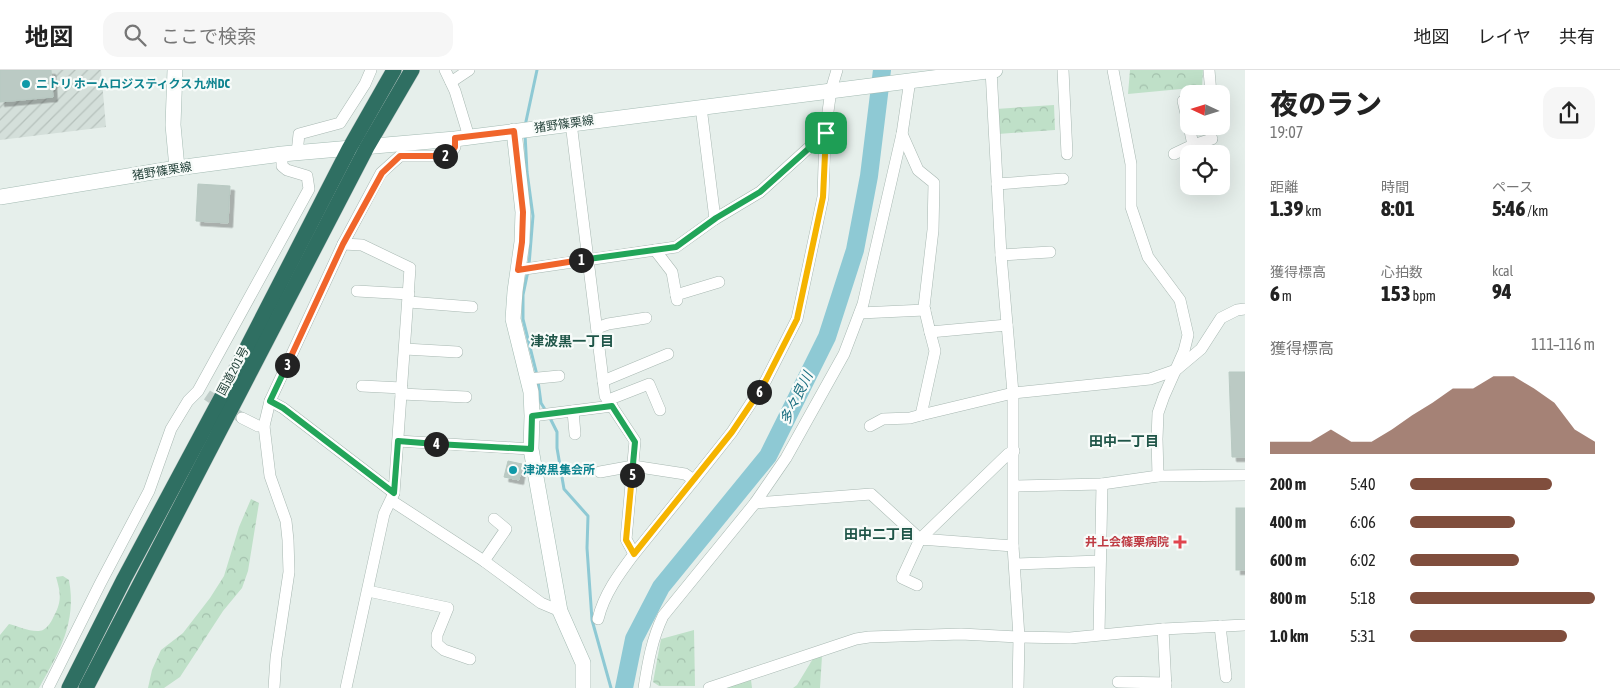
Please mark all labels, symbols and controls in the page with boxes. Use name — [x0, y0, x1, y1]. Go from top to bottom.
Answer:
search box — [103, 12, 453, 57]
icon: search — [121, 21, 149, 49]
text: 地図 — [25, 23, 73, 50]
text: ここで検索 — [161, 25, 256, 47]
text: 地図 — [1414, 26, 1450, 47]
text: レイヤ — [1478, 26, 1531, 47]
text: 共有 — [1559, 26, 1595, 47]
place label: ニトリ ホームロジスティクス 九州DC — [36, 77, 231, 91]
marker: ニトリ ホームロジスティクス 九州DC — [20, 78, 32, 90]
north arrow — [1180, 85, 1230, 135]
map controls — [1180, 85, 1230, 195]
button: share — [1543, 87, 1595, 139]
text: 夜のラン — [1270, 88, 1382, 120]
pin — [805, 112, 847, 154]
street label: 猪野篠栗線 — [533, 113, 595, 135]
icon: arrive — [812, 119, 840, 147]
text: 19:07 — [1270, 123, 1303, 141]
pin: 2 — [432, 144, 458, 168]
button: locate — [1180, 145, 1230, 195]
text: 2 — [442, 148, 449, 164]
street label: 猪野篠栗線 — [131, 159, 193, 183]
text: 距離 — [1270, 179, 1298, 195]
text: 時間 — [1381, 179, 1409, 195]
text: ペース — [1492, 179, 1533, 195]
text: 1.39 — [1270, 196, 1303, 220]
text: 8:01 — [1381, 196, 1415, 220]
text: 5:46 — [1492, 196, 1525, 220]
text: km — [1303, 203, 1322, 219]
text: /km — [1525, 203, 1548, 219]
pin: 1 — [568, 248, 594, 272]
text: 1 — [578, 252, 585, 268]
text: kcal — [1492, 263, 1513, 279]
text: 獲得標高 — [1270, 264, 1326, 280]
text: 心拍数 — [1381, 264, 1423, 280]
text: 94 — [1492, 279, 1512, 303]
text: 6 — [1270, 281, 1280, 305]
text: 153 — [1381, 281, 1411, 305]
text: m — [1280, 288, 1292, 304]
text: bpm — [1411, 288, 1436, 304]
district label: 津波黒一丁目 — [530, 333, 614, 349]
text: 111–116 m — [1531, 335, 1595, 353]
text: 獲得標高 — [1270, 339, 1334, 357]
street label: 国道201号 — [214, 344, 252, 398]
pin: 3 — [274, 352, 300, 378]
text: 3 — [284, 357, 291, 373]
water label: 多々良川 — [777, 368, 816, 427]
pin: 6 — [746, 380, 772, 404]
text: 6 — [756, 384, 763, 400]
pin: 4 — [424, 432, 448, 456]
district label: 田中一丁目 — [1089, 433, 1159, 449]
text: 4 — [433, 436, 440, 452]
pin: 5 — [620, 462, 644, 488]
place label: 津波黒集会所 — [523, 463, 595, 477]
marker: 津波黒集会所 — [507, 464, 519, 476]
text: 5 — [629, 467, 636, 483]
text: 200 m — [1270, 475, 1306, 493]
text: 5:40 — [1350, 475, 1375, 493]
text: 400 m — [1270, 513, 1306, 531]
text: 6:06 — [1350, 513, 1376, 531]
district label: 田中二丁目 — [844, 526, 914, 542]
place label: 井上会篠栗病院 — [1085, 535, 1169, 549]
marker: 井上会篠栗病院 — [1173, 535, 1187, 549]
text: 600 m — [1270, 551, 1306, 569]
text: 6:02 — [1350, 551, 1376, 569]
text: 800 m — [1270, 589, 1306, 607]
text: 5:18 — [1350, 589, 1375, 607]
text: 1.0 km — [1270, 627, 1309, 645]
text: 5:31 — [1350, 627, 1375, 645]

